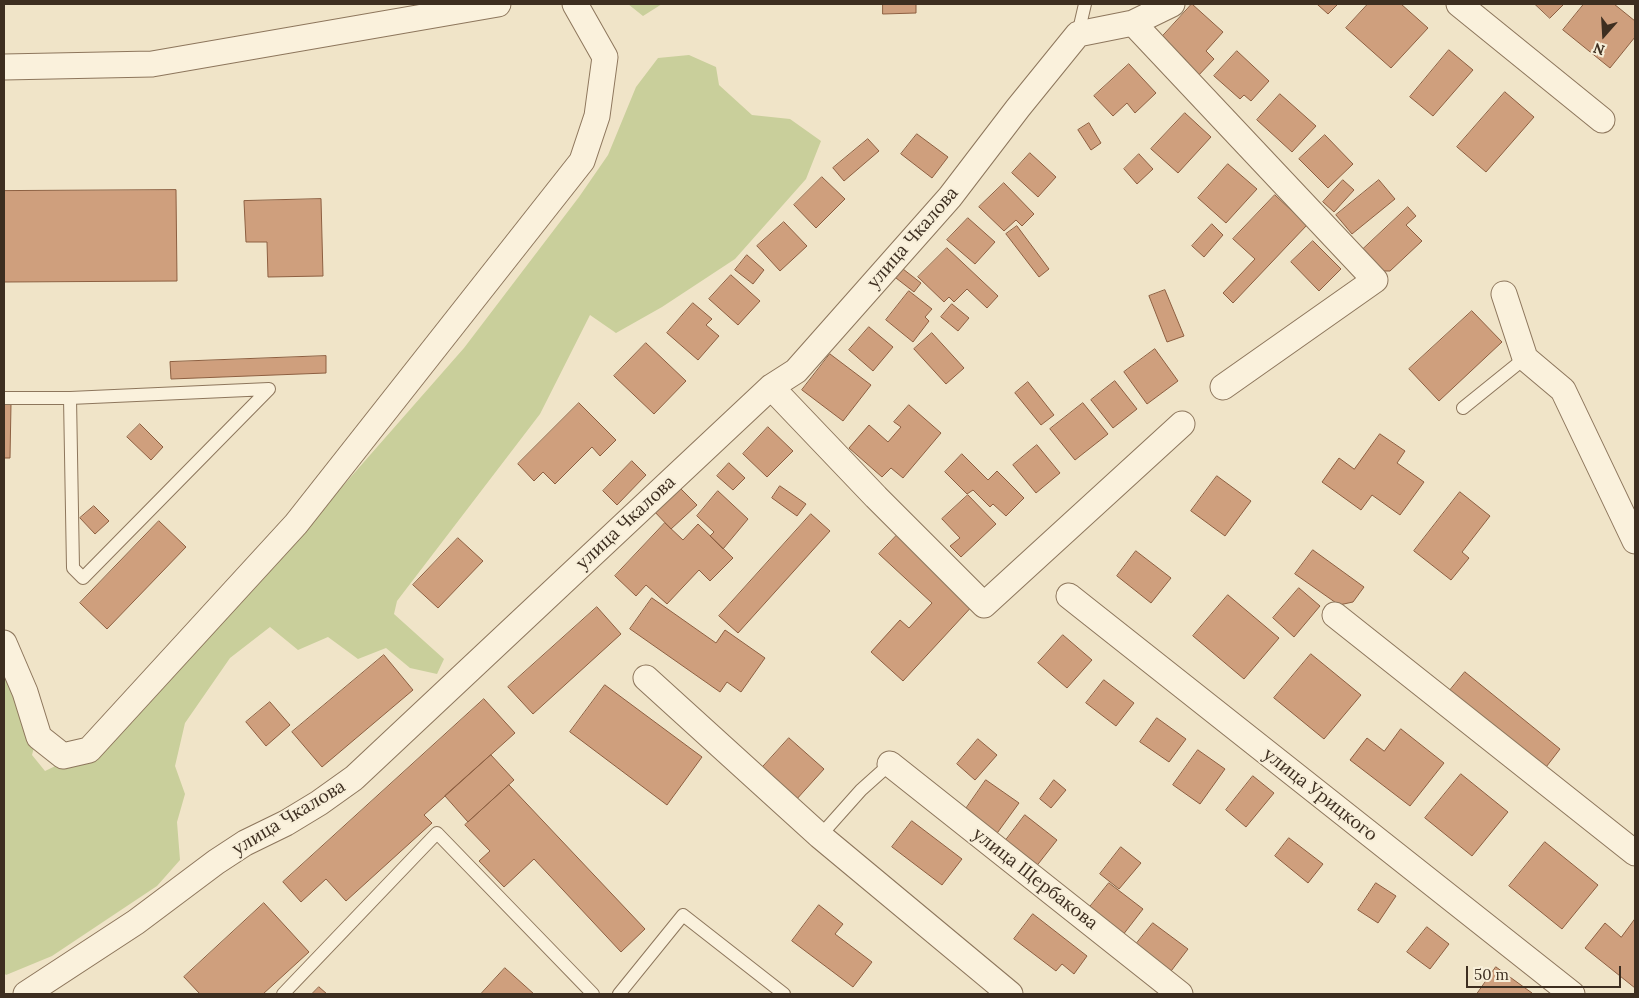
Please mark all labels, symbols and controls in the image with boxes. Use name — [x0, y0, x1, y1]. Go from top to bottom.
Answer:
north arrow — [1579, 10, 1629, 60]
text: N — [1591, 39, 1607, 59]
street label: улица Чкалова — [863, 183, 963, 293]
street label: улица Чкалова — [572, 472, 680, 574]
street label: улица Урицкого — [1259, 744, 1381, 846]
street label: улица Чкалова — [229, 776, 349, 860]
street label: улица Щербакова — [968, 823, 1102, 935]
scale bar — [1469, 956, 1624, 988]
text: 50 m — [1474, 965, 1509, 984]

